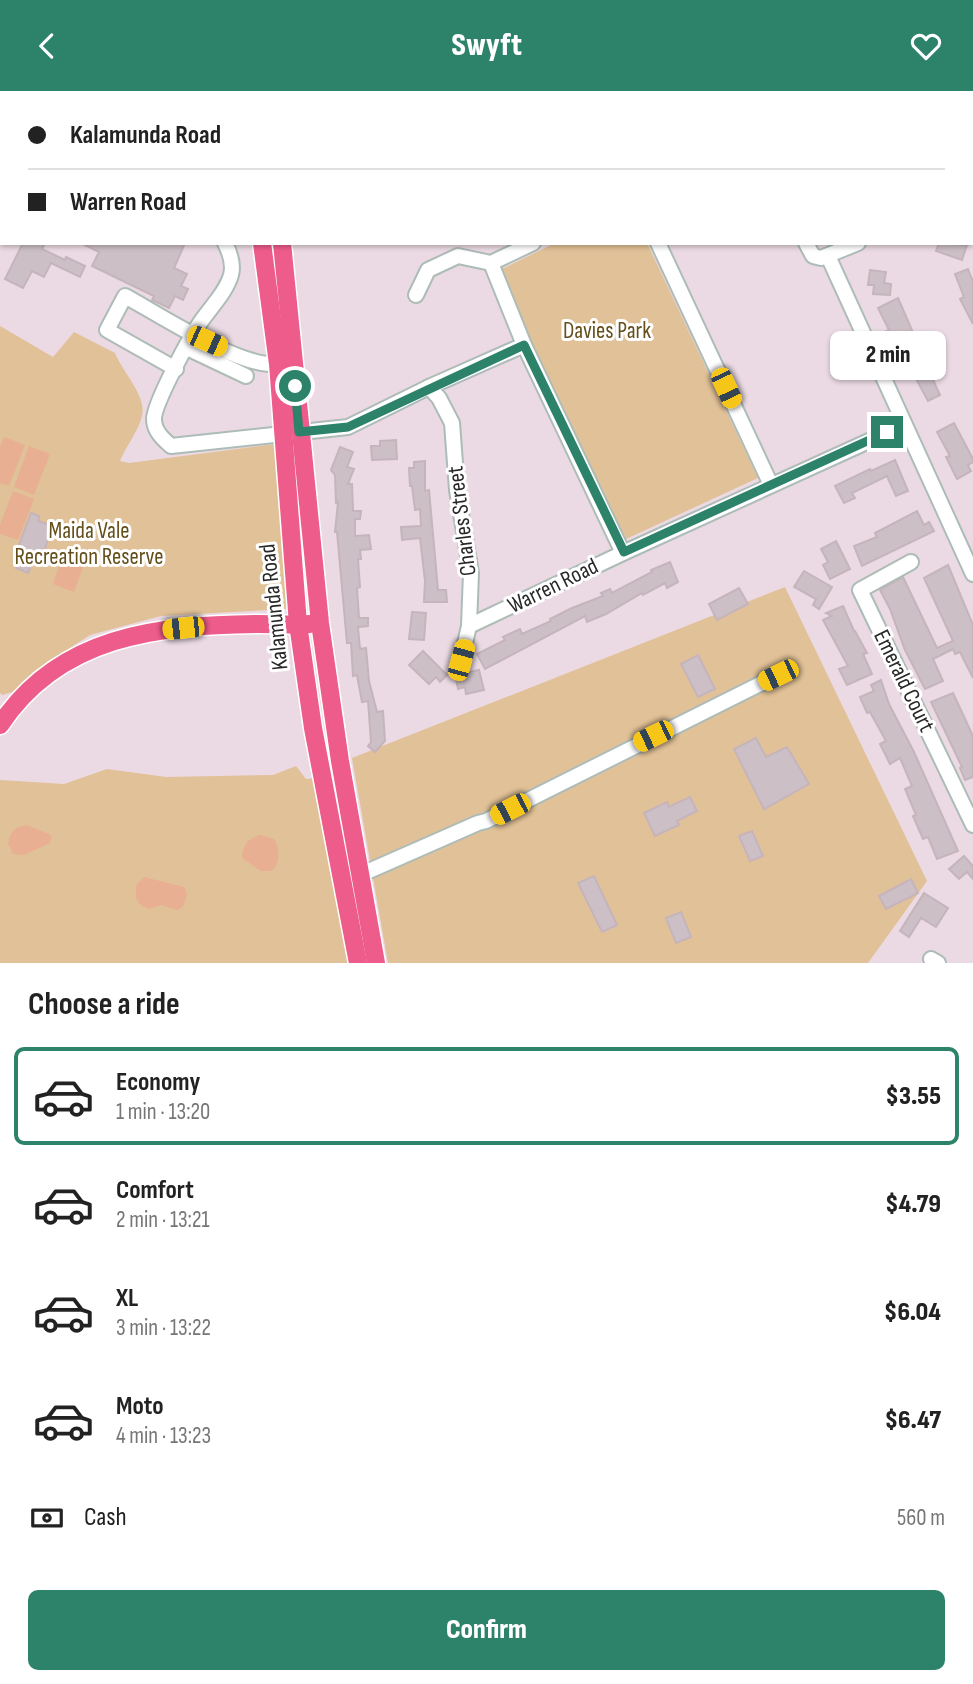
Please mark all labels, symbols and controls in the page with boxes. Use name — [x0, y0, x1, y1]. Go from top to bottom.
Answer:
text: Swyft — [451, 26, 522, 65]
icon: back — [28, 27, 66, 65]
icon: heart — [907, 27, 945, 65]
text: Kalamunda Road — [70, 120, 221, 151]
text: Warren Road — [70, 187, 186, 218]
park label: Davies Park — [563, 317, 651, 345]
car — [184, 323, 231, 359]
callout: 2 min — [829, 331, 945, 379]
text: 2 min — [866, 341, 910, 369]
car — [708, 365, 745, 411]
route start — [279, 370, 311, 402]
route end — [871, 416, 903, 448]
street label: Charles Street — [441, 464, 483, 578]
park label: Maida Vale Recreation Reserve — [14, 517, 164, 571]
street label: Kalamunda Road — [253, 542, 295, 672]
street label: Warren Road — [503, 552, 603, 620]
car — [162, 615, 205, 641]
street label: Emerald Court — [867, 625, 941, 737]
car — [446, 637, 477, 683]
car — [755, 656, 802, 694]
car — [630, 717, 677, 755]
car — [487, 790, 534, 828]
text: Choose a ride — [28, 985, 180, 1024]
icon: car — [32, 1065, 95, 1128]
text: Economy — [116, 1067, 200, 1098]
text: $3.55 — [885, 1081, 941, 1112]
text: 1 min · 13:20 — [116, 1098, 210, 1126]
icon: car — [32, 1173, 95, 1236]
text: Comfort — [116, 1175, 194, 1206]
text: $4.79 — [885, 1189, 941, 1220]
text: 2 min · 13:21 — [116, 1206, 210, 1234]
icon: car — [32, 1281, 95, 1344]
text: XL — [116, 1283, 138, 1314]
text: $6.04 — [884, 1297, 941, 1328]
text: 3 min · 13:22 — [116, 1314, 211, 1342]
icon: car — [32, 1389, 95, 1452]
text: Moto — [116, 1391, 164, 1422]
text: $6.47 — [885, 1405, 941, 1436]
text: 4 min · 13:23 — [116, 1422, 211, 1450]
icon: cash — [28, 1499, 66, 1537]
text: Cash — [84, 1502, 127, 1533]
text: 560 m — [897, 1504, 945, 1532]
button: Confirm — [28, 1590, 945, 1670]

